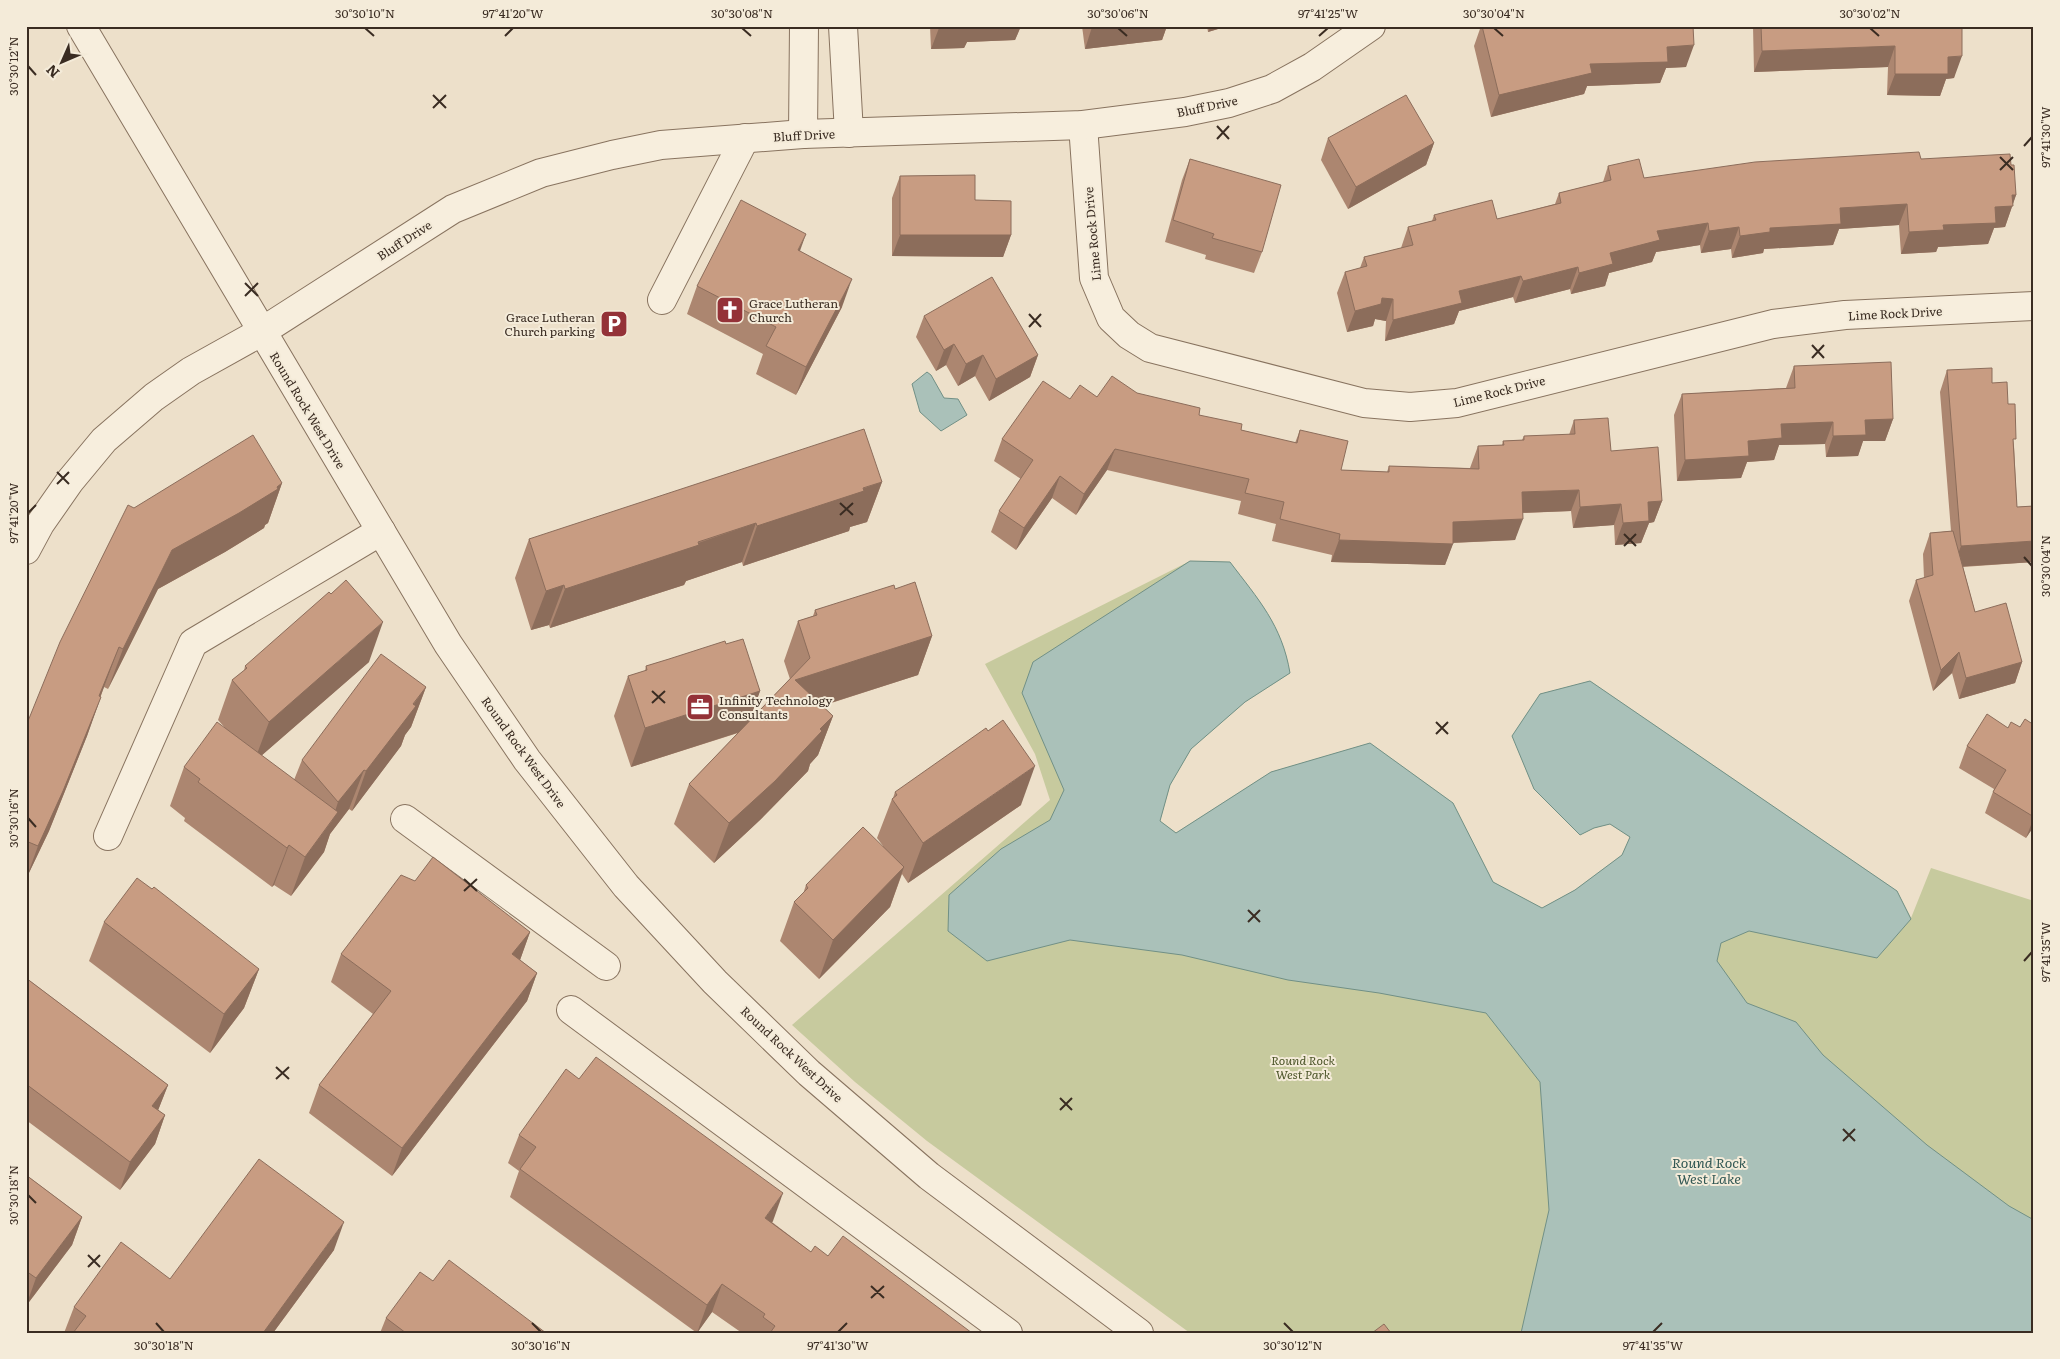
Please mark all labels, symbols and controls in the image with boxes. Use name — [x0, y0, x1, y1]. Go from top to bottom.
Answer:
text: 30°30'10"N — [335, 4, 395, 22]
text: 97°41'20"W — [483, 4, 543, 22]
text: 30°30'08"N — [711, 4, 773, 22]
text: 30°30'06"N — [1087, 4, 1149, 22]
text: 97°41'25"W — [1298, 4, 1358, 22]
text: 30°30'04"N — [1463, 4, 1525, 22]
text: 30°30'02"N — [1839, 4, 1901, 22]
text: 30°30'12"N — [4, 36, 22, 96]
north arrow — [38, 38, 88, 88]
text: N — [41, 60, 63, 83]
street label: Bluff Drive — [1175, 91, 1239, 121]
text: 97°41'30"W — [2036, 106, 2054, 168]
street label: Bluff Drive — [773, 124, 835, 146]
street label: Lime Rock Drive — [1079, 186, 1105, 282]
street label: Bluff Drive — [373, 216, 435, 264]
place label: Grace Lutheran Church — [749, 294, 838, 326]
church icon: Grace Lutheran Church — [715, 295, 745, 325]
street label: Lime Rock Drive — [1847, 302, 1943, 324]
place label: Grace Lutheran Church parking — [505, 308, 595, 340]
parking icon: Grace Lutheran Church parking — [599, 309, 629, 339]
street label: Round Rock West Drive — [266, 348, 350, 472]
street label: Lime Rock Drive — [1451, 371, 1547, 411]
text: 97°41'20"W — [4, 483, 22, 543]
text: 30°30'04"N — [2036, 535, 2054, 597]
place label: Infinity Technology Consultants — [719, 691, 832, 723]
office icon: Infinity Technology Consultants — [685, 692, 715, 722]
street label: Round Rock West Drive — [477, 693, 571, 811]
text: 30°30'16"N — [4, 788, 22, 848]
text: 97°41'35"W — [2036, 922, 2054, 982]
street label: Round Rock West Drive — [737, 1002, 847, 1106]
park label: Round Rock West Park — [1271, 1051, 1335, 1083]
water label: Round Rock West Lake — [1672, 1152, 1747, 1188]
text: 30°30'18"N — [4, 1165, 22, 1225]
text: 30°30'18"N — [134, 1336, 194, 1354]
text: 30°30'16"N — [511, 1336, 571, 1354]
text: 97°41'30"W — [807, 1336, 869, 1354]
text: 30°30'12"N — [1263, 1336, 1323, 1354]
text: 97°41'35"W — [1623, 1336, 1683, 1354]

